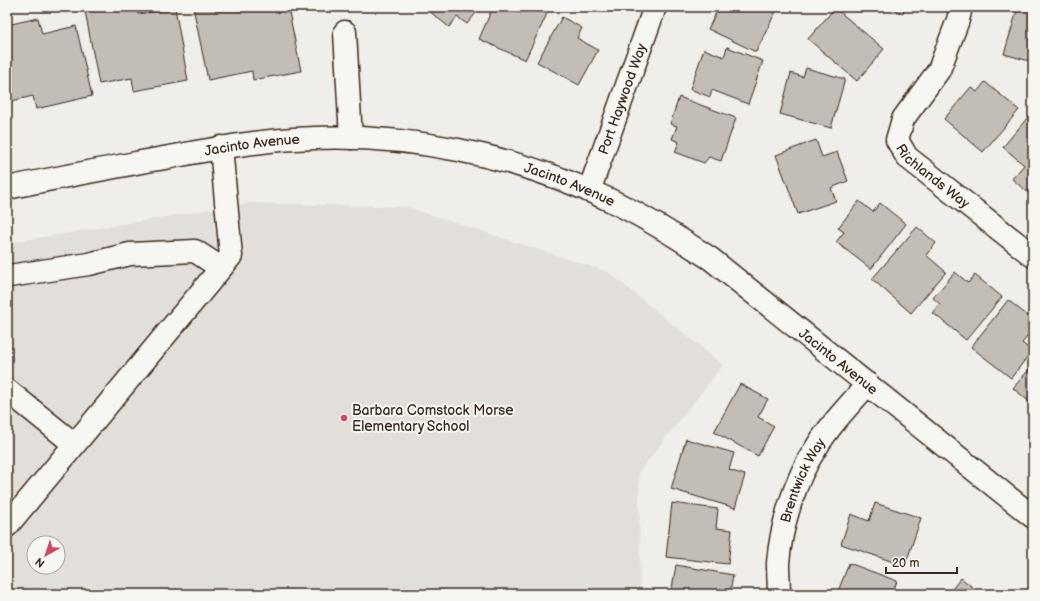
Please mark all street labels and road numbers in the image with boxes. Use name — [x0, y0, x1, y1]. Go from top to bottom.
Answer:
street label: Port Haywood Way — [595, 40, 650, 157]
street label: Jacinto Avenue — [203, 131, 300, 160]
street label: Richlands Way — [892, 141, 974, 212]
street label: Jacinto Avenue — [522, 159, 618, 210]
street label: Jacinto Avenue — [795, 325, 881, 398]
street label: Brentwick Way — [777, 434, 829, 525]

